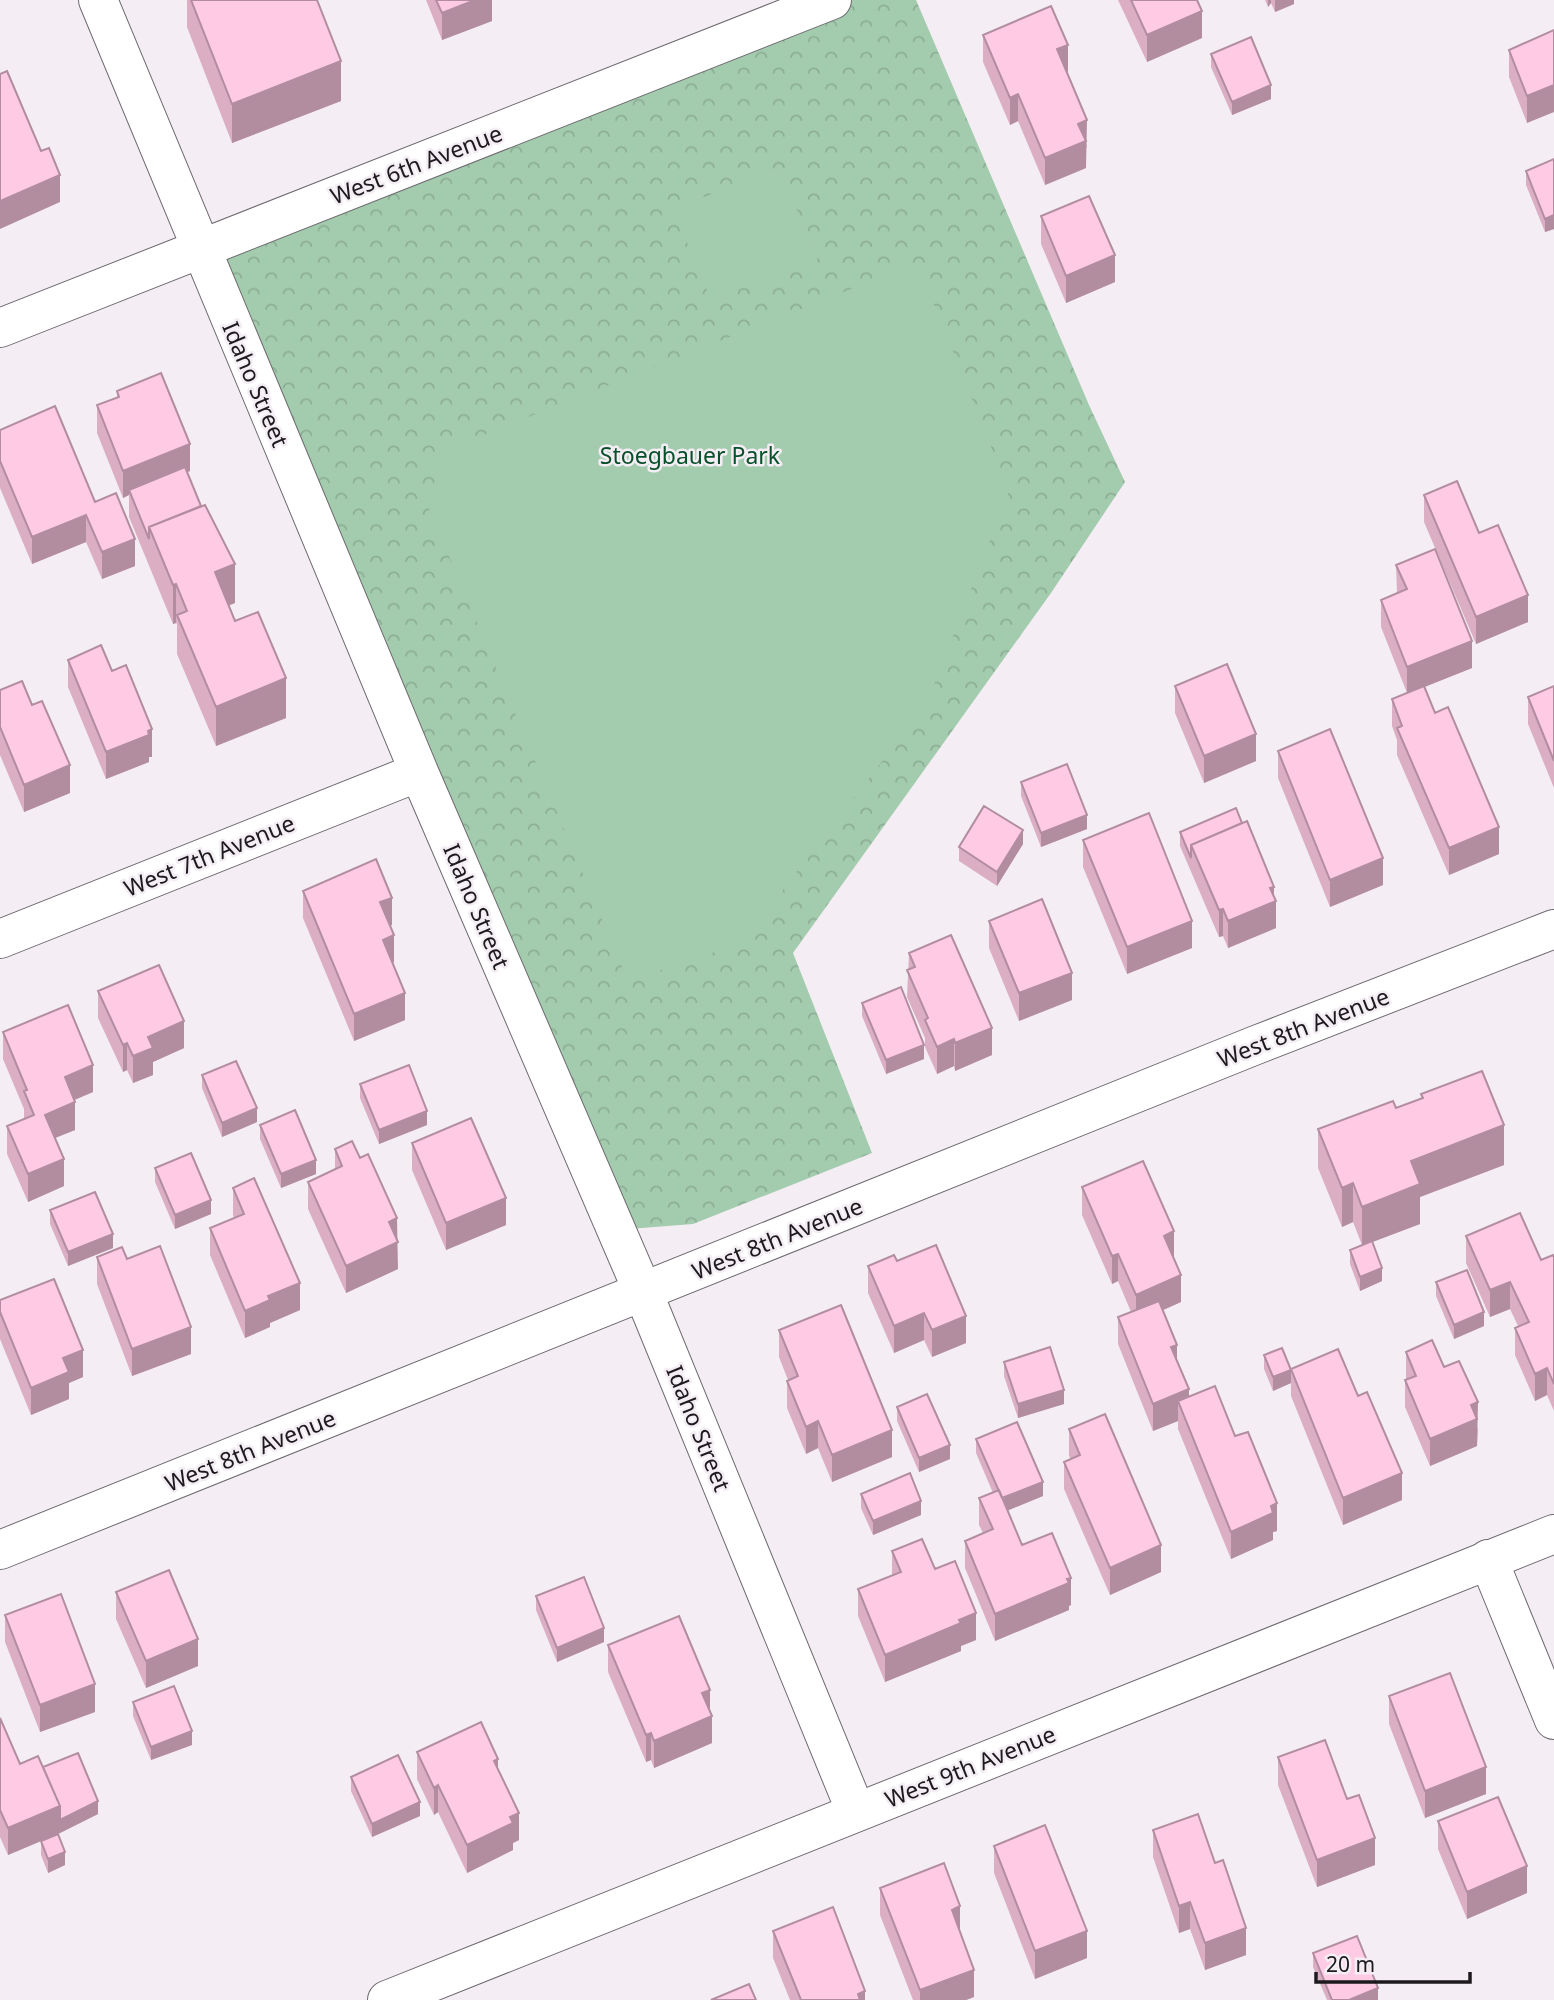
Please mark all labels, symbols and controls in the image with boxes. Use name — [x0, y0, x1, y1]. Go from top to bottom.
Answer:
street label: West 6th Avenue — [325, 117, 507, 211]
street label: Idaho Street — [215, 316, 297, 452]
park label: Stoegbauer Park — [600, 439, 781, 471]
street label: West 7th Avenue — [119, 806, 299, 904]
street label: Idaho Street — [436, 838, 518, 974]
street label: West 8th Avenue — [1212, 980, 1394, 1074]
street label: West 8th Avenue — [687, 1189, 867, 1287]
street label: Idaho Street — [659, 1360, 739, 1496]
street label: West 8th Avenue — [160, 1401, 340, 1499]
street label: West 9th Avenue — [880, 1717, 1060, 1815]
scale bar — [1316, 1940, 1470, 1984]
text: 20 m — [1326, 1950, 1375, 1978]

